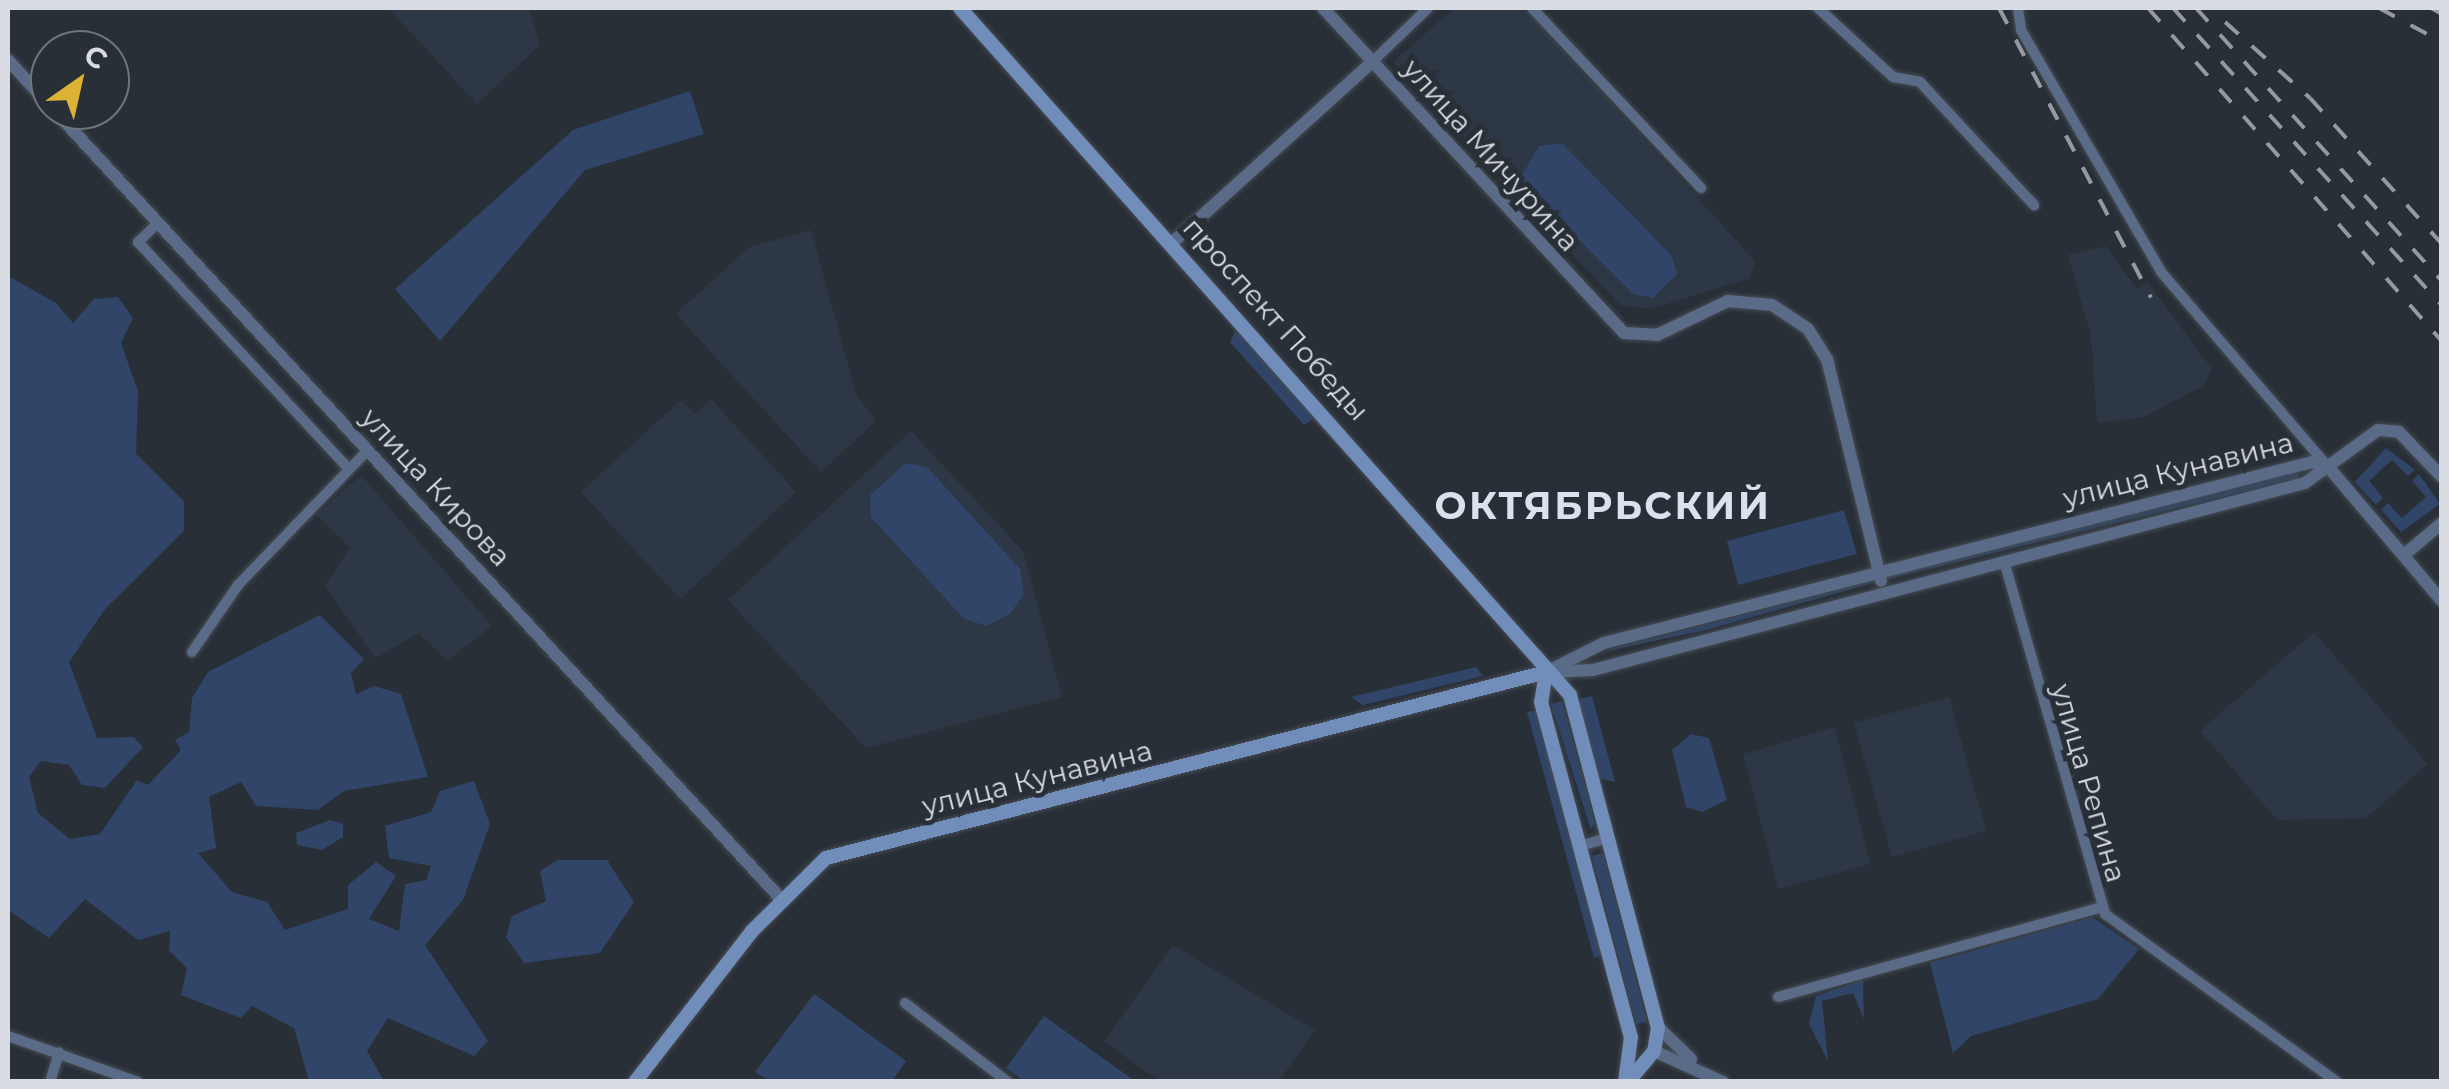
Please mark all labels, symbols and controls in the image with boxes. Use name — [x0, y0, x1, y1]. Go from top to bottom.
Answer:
north arrow — [30, 30, 130, 130]
text: С — [78, 37, 114, 77]
street label: улица Мичурина — [1396, 52, 1586, 258]
street label: проспект Победы — [1176, 211, 1376, 427]
street label: улица Кирова — [354, 401, 518, 573]
street label: улица Кунавина — [2059, 425, 2297, 515]
district label: ОКТЯБРЬСКИЙ — [1435, 483, 1771, 529]
street label: улица Репина — [2045, 680, 2133, 886]
street label: улица Кунавина — [918, 733, 1156, 823]

